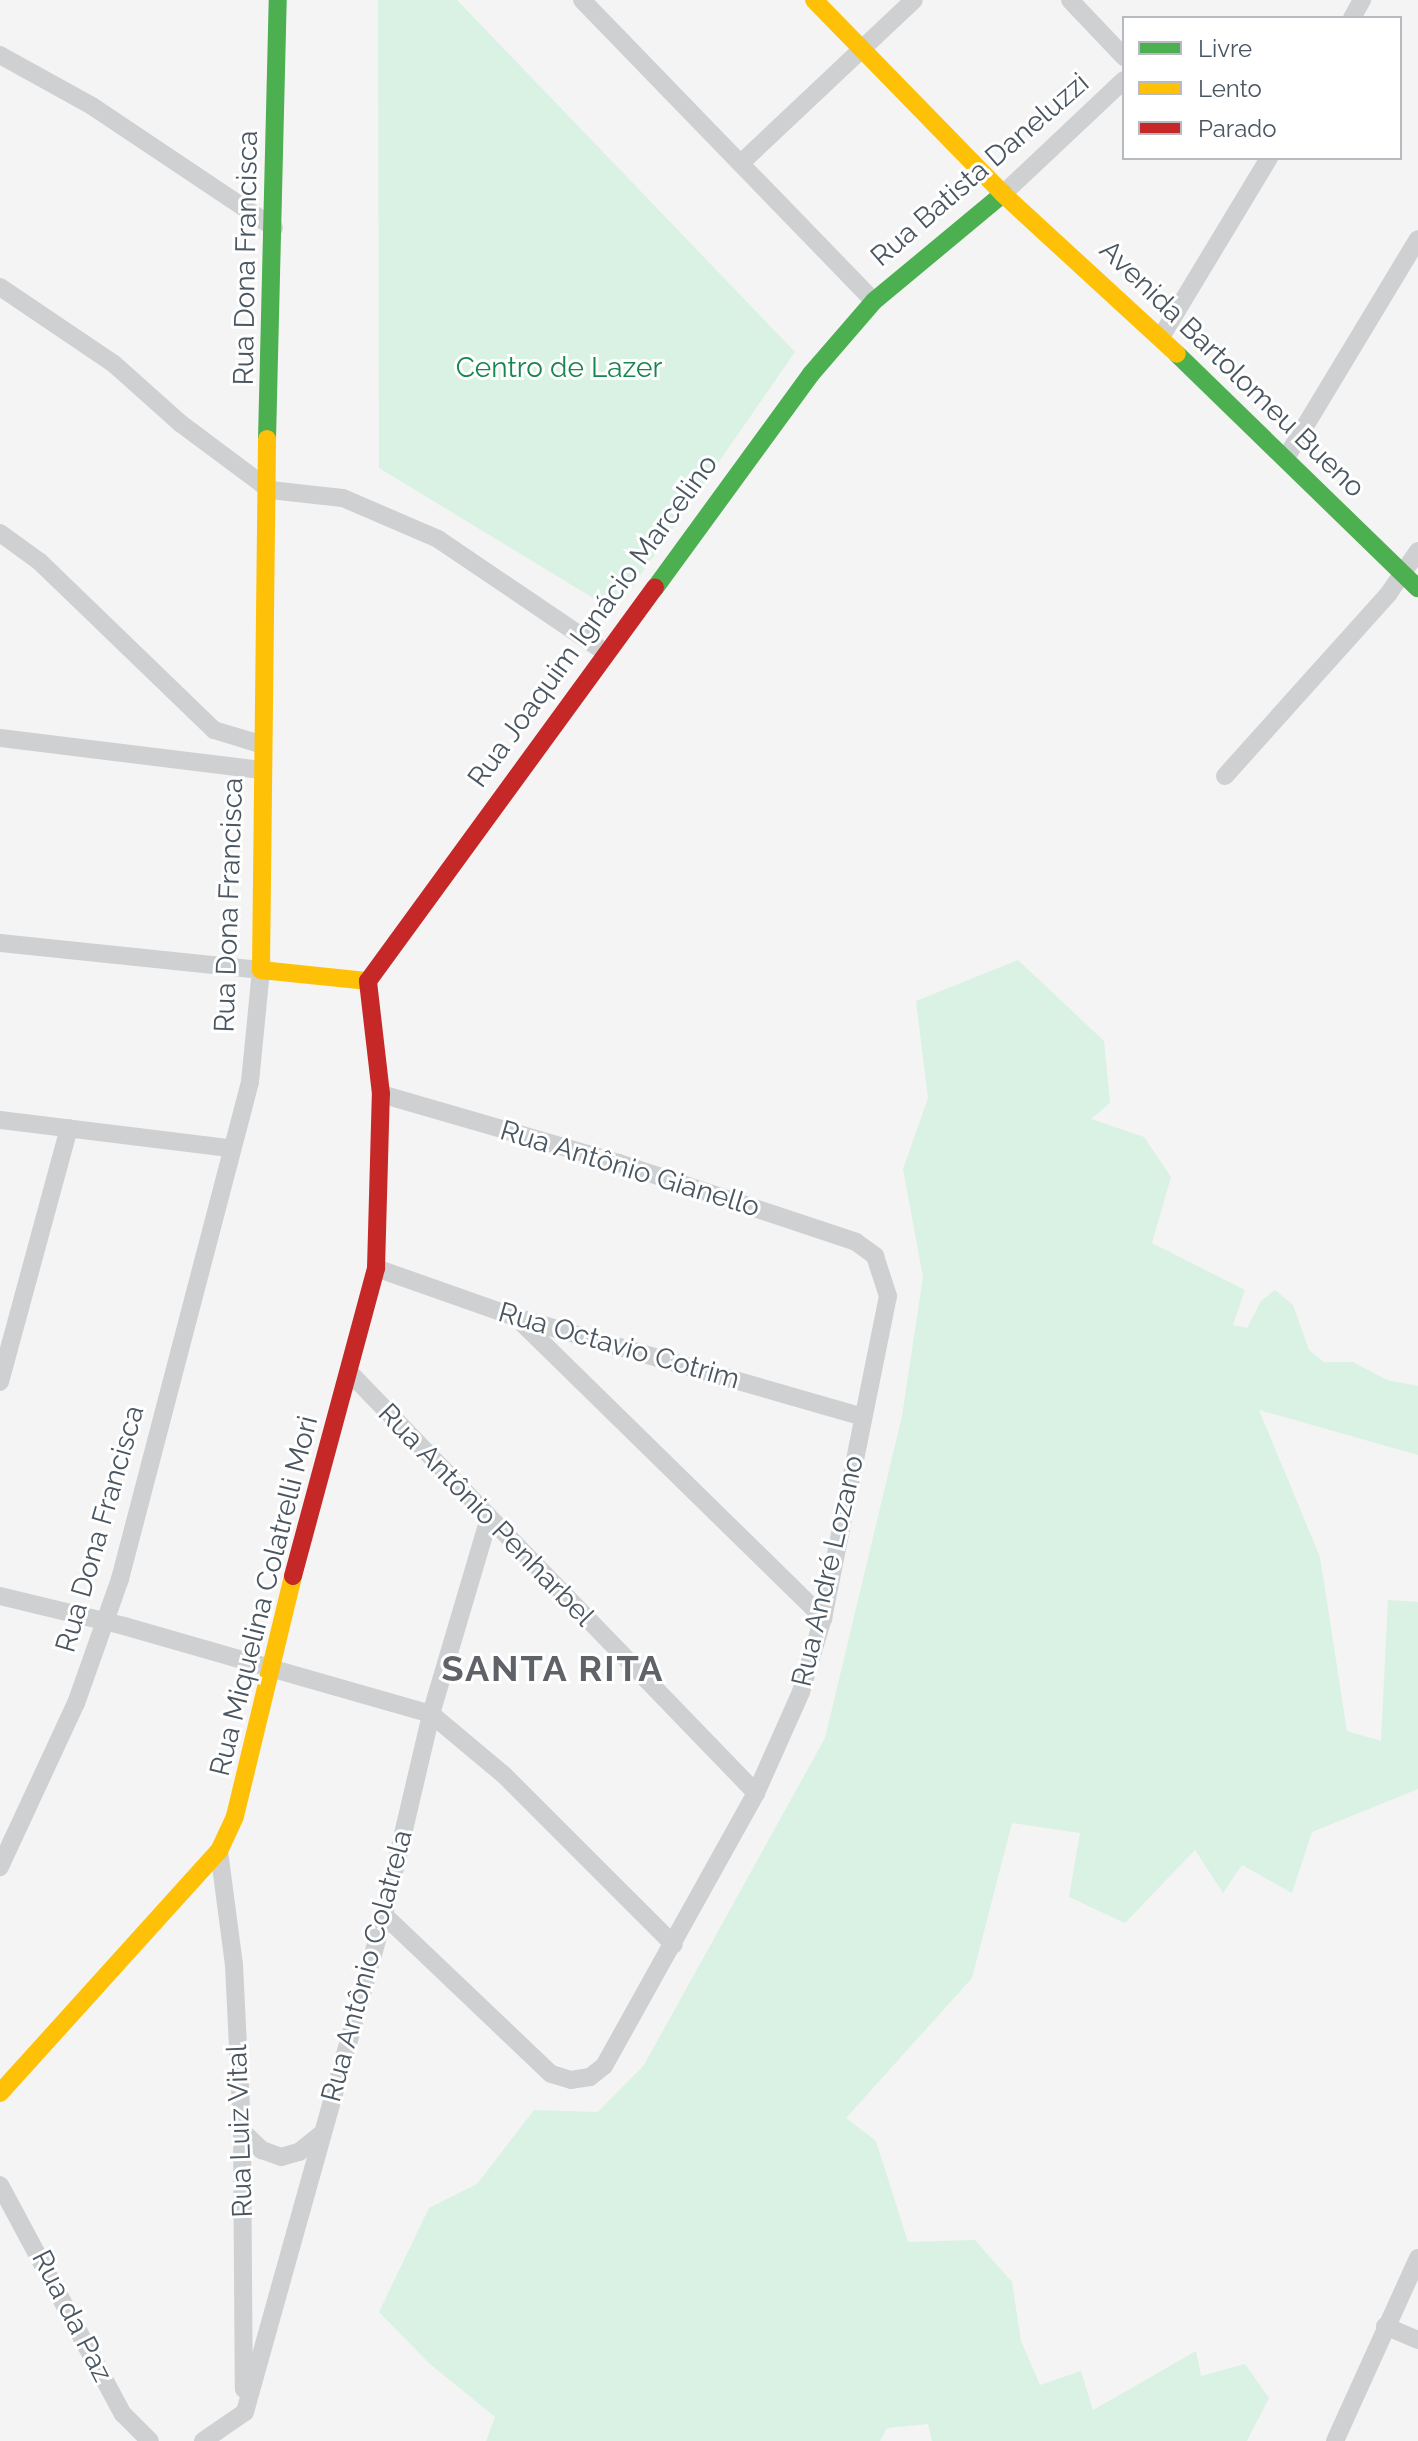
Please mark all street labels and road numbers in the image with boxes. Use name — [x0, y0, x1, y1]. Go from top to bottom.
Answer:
street label: Rua Batista Daneluzzi — [864, 66, 1096, 274]
street label: Rua Dona Francisca — [227, 130, 265, 386]
street label: Avenida Bartolomeu Bueno — [1092, 233, 1372, 505]
street label: Rua Joaquim Ignácio Marcelino — [461, 448, 725, 794]
street label: Rua Dona Francisca — [208, 777, 250, 1033]
street label: Rua Antônio Gianello — [496, 1113, 764, 1225]
street label: Rua Octavio Cotrim — [495, 1296, 743, 1396]
street label: Rua Antônio Penharbel — [371, 1397, 601, 1633]
street label: Rua Dona Francisca — [49, 1402, 151, 1656]
street label: Rua Miquelina Colatrelli Mori — [203, 1413, 325, 1779]
street label: Rua André Lozano — [785, 1452, 871, 1690]
street label: Rua Antônio Colatrela — [314, 1826, 420, 2106]
street label: Rua Luiz Vital — [220, 2043, 260, 2219]
street label: Rua da Paz — [25, 2245, 119, 2387]

